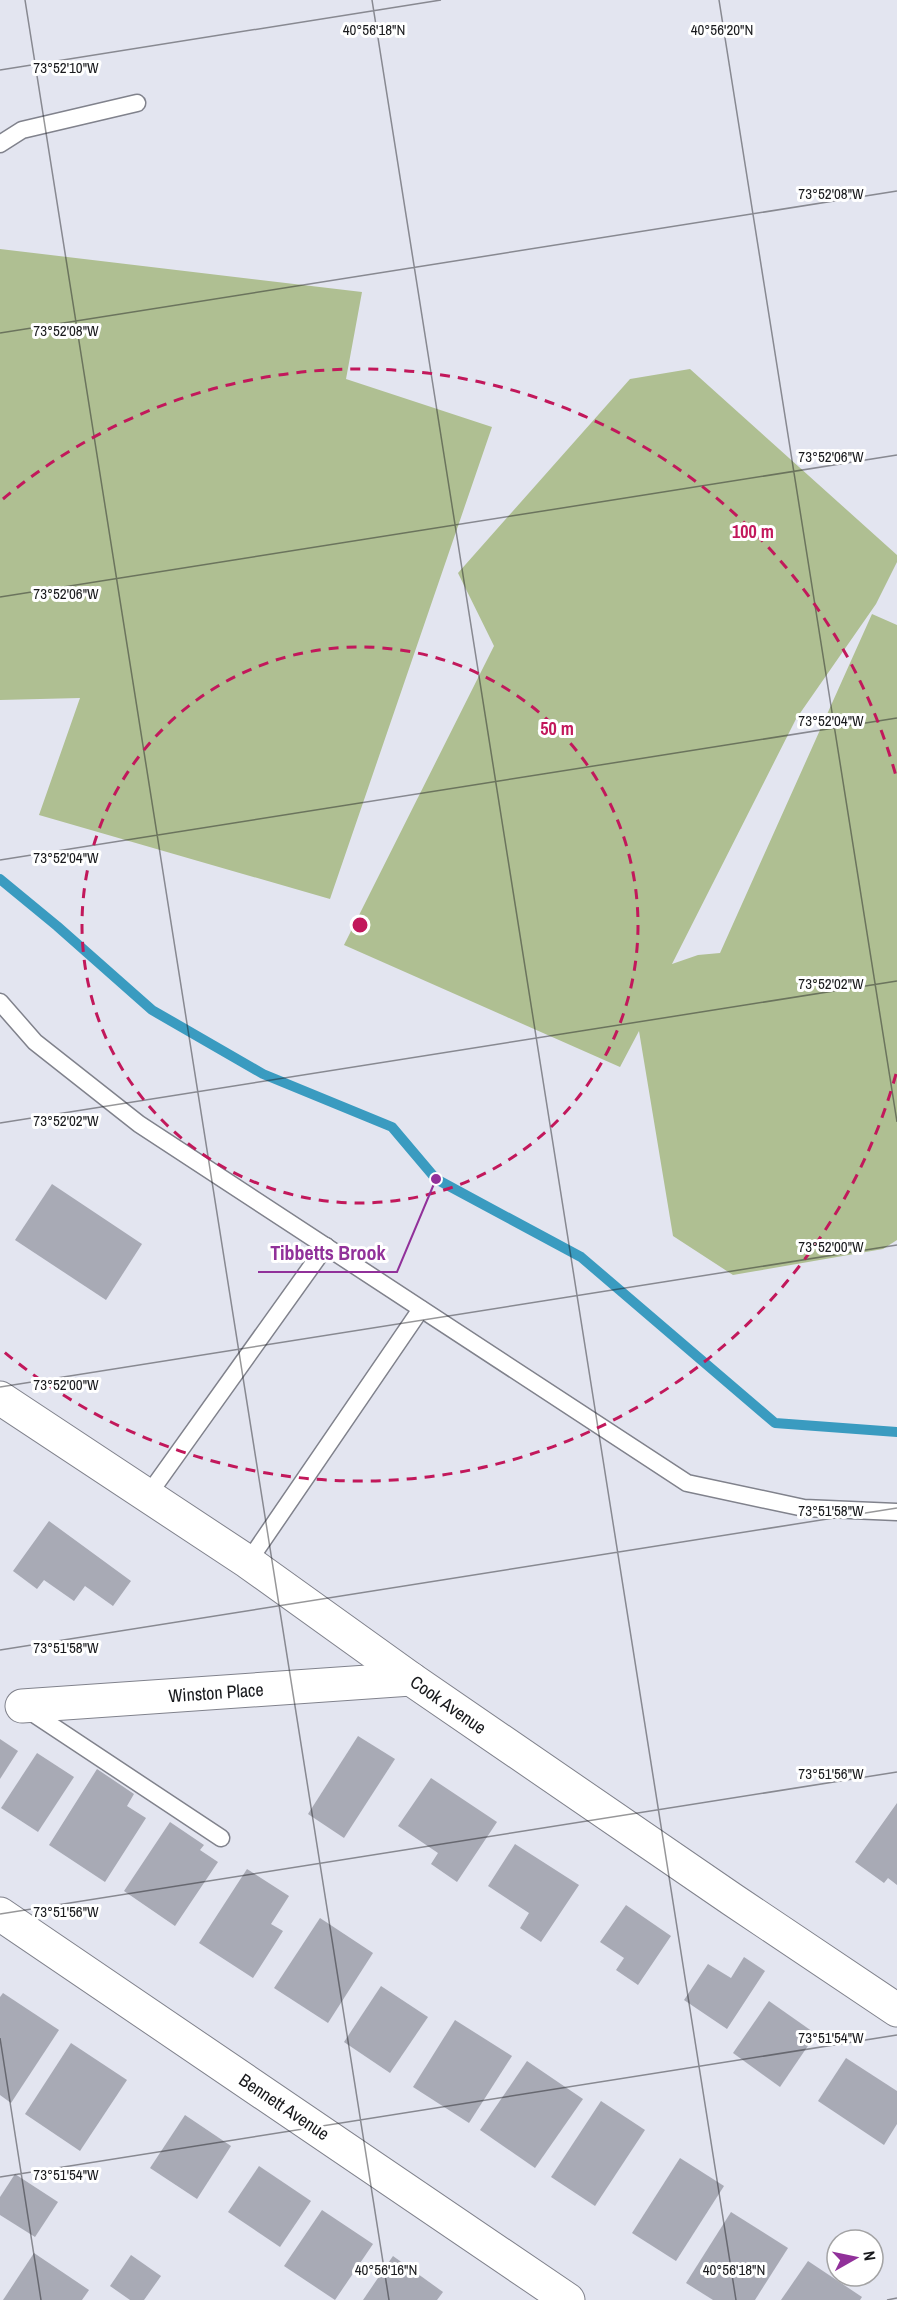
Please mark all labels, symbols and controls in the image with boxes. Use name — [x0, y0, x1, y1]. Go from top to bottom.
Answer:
text: 40°56'18"N — [343, 19, 405, 40]
text: 40°56'20"N — [691, 19, 753, 40]
text: 73°52'10"W — [33, 57, 99, 78]
text: 73°52'08"W — [798, 183, 864, 204]
text: 73°52'08"W — [33, 320, 99, 341]
text: 73°52'06"W — [798, 446, 864, 467]
text: 100 m — [732, 519, 774, 544]
text: 73°52'06"W — [33, 583, 99, 604]
text: 73°52'04"W — [798, 710, 864, 731]
text: 50 m — [540, 716, 574, 741]
text: 73°52'04"W — [33, 847, 99, 868]
centre of rings — [350, 915, 370, 935]
text: 73°52'02"W — [798, 973, 864, 994]
text: 73°52'02"W — [33, 1110, 99, 1131]
callout: Tibbetts Brook — [258, 1234, 397, 1272]
text: 73°52'00"W — [798, 1236, 864, 1257]
text: Tibbetts Brook — [270, 1239, 387, 1266]
text: 73°52'00"W — [33, 1374, 99, 1395]
text: 73°51'58"W — [798, 1500, 864, 1521]
text: 73°51'58"W — [33, 1637, 99, 1658]
street label: Cook Avenue — [405, 1669, 491, 1740]
street label: Winston Place — [168, 1677, 264, 1708]
text: 73°51'56"W — [798, 1763, 864, 1784]
text: 73°51'56"W — [33, 1901, 99, 1922]
text: 73°51'54"W — [798, 2027, 864, 2048]
street label: Bennett Avenue — [234, 2067, 334, 2146]
text: 73°51'54"W — [33, 2164, 99, 2185]
north arrow — [825, 2228, 885, 2288]
text: N — [858, 2249, 881, 2262]
text: 40°56'16"N — [355, 2259, 417, 2280]
text: 40°56'18"N — [703, 2259, 765, 2280]

